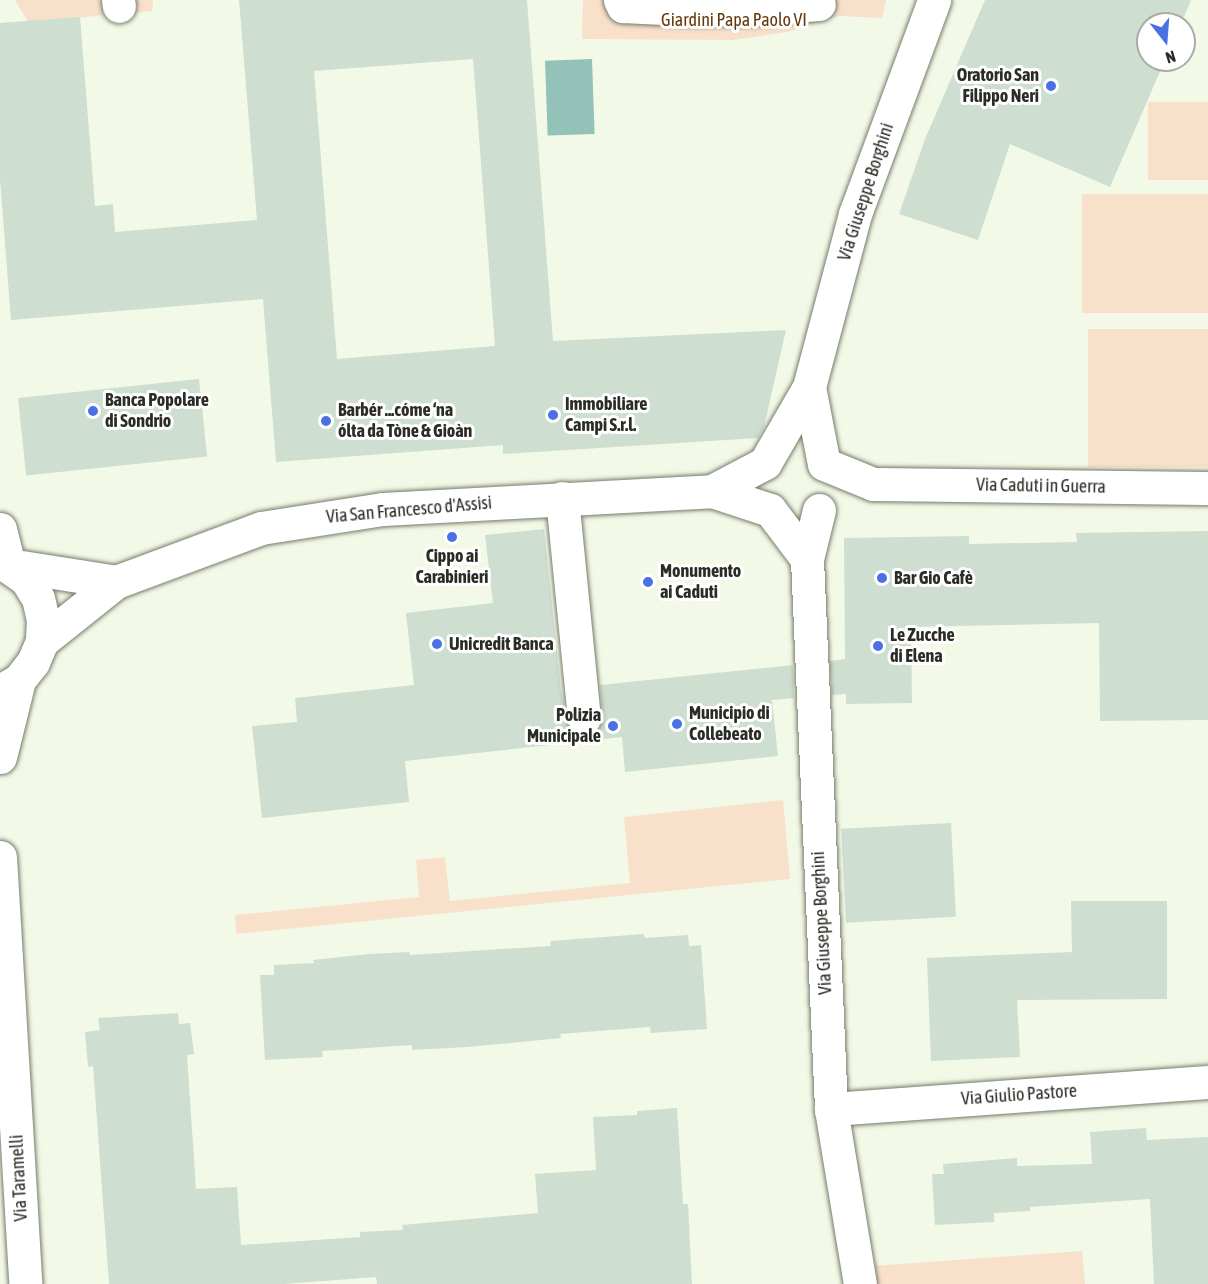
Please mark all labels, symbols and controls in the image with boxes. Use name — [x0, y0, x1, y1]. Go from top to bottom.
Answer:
park label: Giardini Papa Paolo VI — [661, 9, 807, 31]
north arrow — [1136, 12, 1196, 72]
text: N — [1164, 47, 1178, 67]
place label: Oratorio San Filippo Neri — [957, 65, 1039, 107]
marker: Oratorio San Filippo Neri — [1044, 79, 1058, 93]
street label: Via Giuseppe Borghini — [834, 120, 898, 264]
place label: Banca Popolare di Sondrio — [105, 390, 209, 432]
place label: Immobiliare Campi S.r.l. — [565, 394, 647, 436]
place label: Barbér ...cóme ‘na ólta da Tòne & Gioàn — [338, 400, 472, 442]
marker: Banca Popolare di Sondrio — [86, 404, 100, 418]
marker: Immobiliare Campi S.r.l. — [546, 408, 560, 422]
marker: Barbér ...cóme ‘na ólta da Tòne & Gioàn — [319, 414, 333, 428]
street label: Via Caduti in Guerra — [976, 474, 1106, 498]
street label: Via San Francesco d'Assisi — [325, 492, 493, 528]
marker: Cippo ai Carabinieri — [445, 530, 459, 544]
place label: Cippo ai Carabinieri — [416, 546, 488, 588]
place label: Monumento ai Caduti — [660, 561, 741, 604]
place label: Bar Gio Cafè — [894, 567, 973, 589]
marker: Bar Gio Cafè — [875, 571, 889, 585]
marker: Monumento ai Caduti — [641, 575, 655, 589]
place label: Le Zucche di Elena — [890, 625, 955, 668]
place label: Unicredit Banca — [449, 633, 554, 655]
marker: Unicredit Banca — [430, 637, 444, 651]
marker: Le Zucche di Elena — [871, 639, 885, 653]
place label: Municipio di Collebeato — [689, 703, 770, 746]
place label: Polizia Municipale — [527, 705, 601, 748]
marker: Municipio di Collebeato — [670, 717, 684, 731]
marker: Polizia Municipale — [606, 719, 620, 733]
street label: Via Giuseppe Borghini — [807, 851, 837, 995]
street label: Via Giulio Pastore — [960, 1080, 1078, 1110]
street label: Via Taramelli — [6, 1134, 32, 1222]

